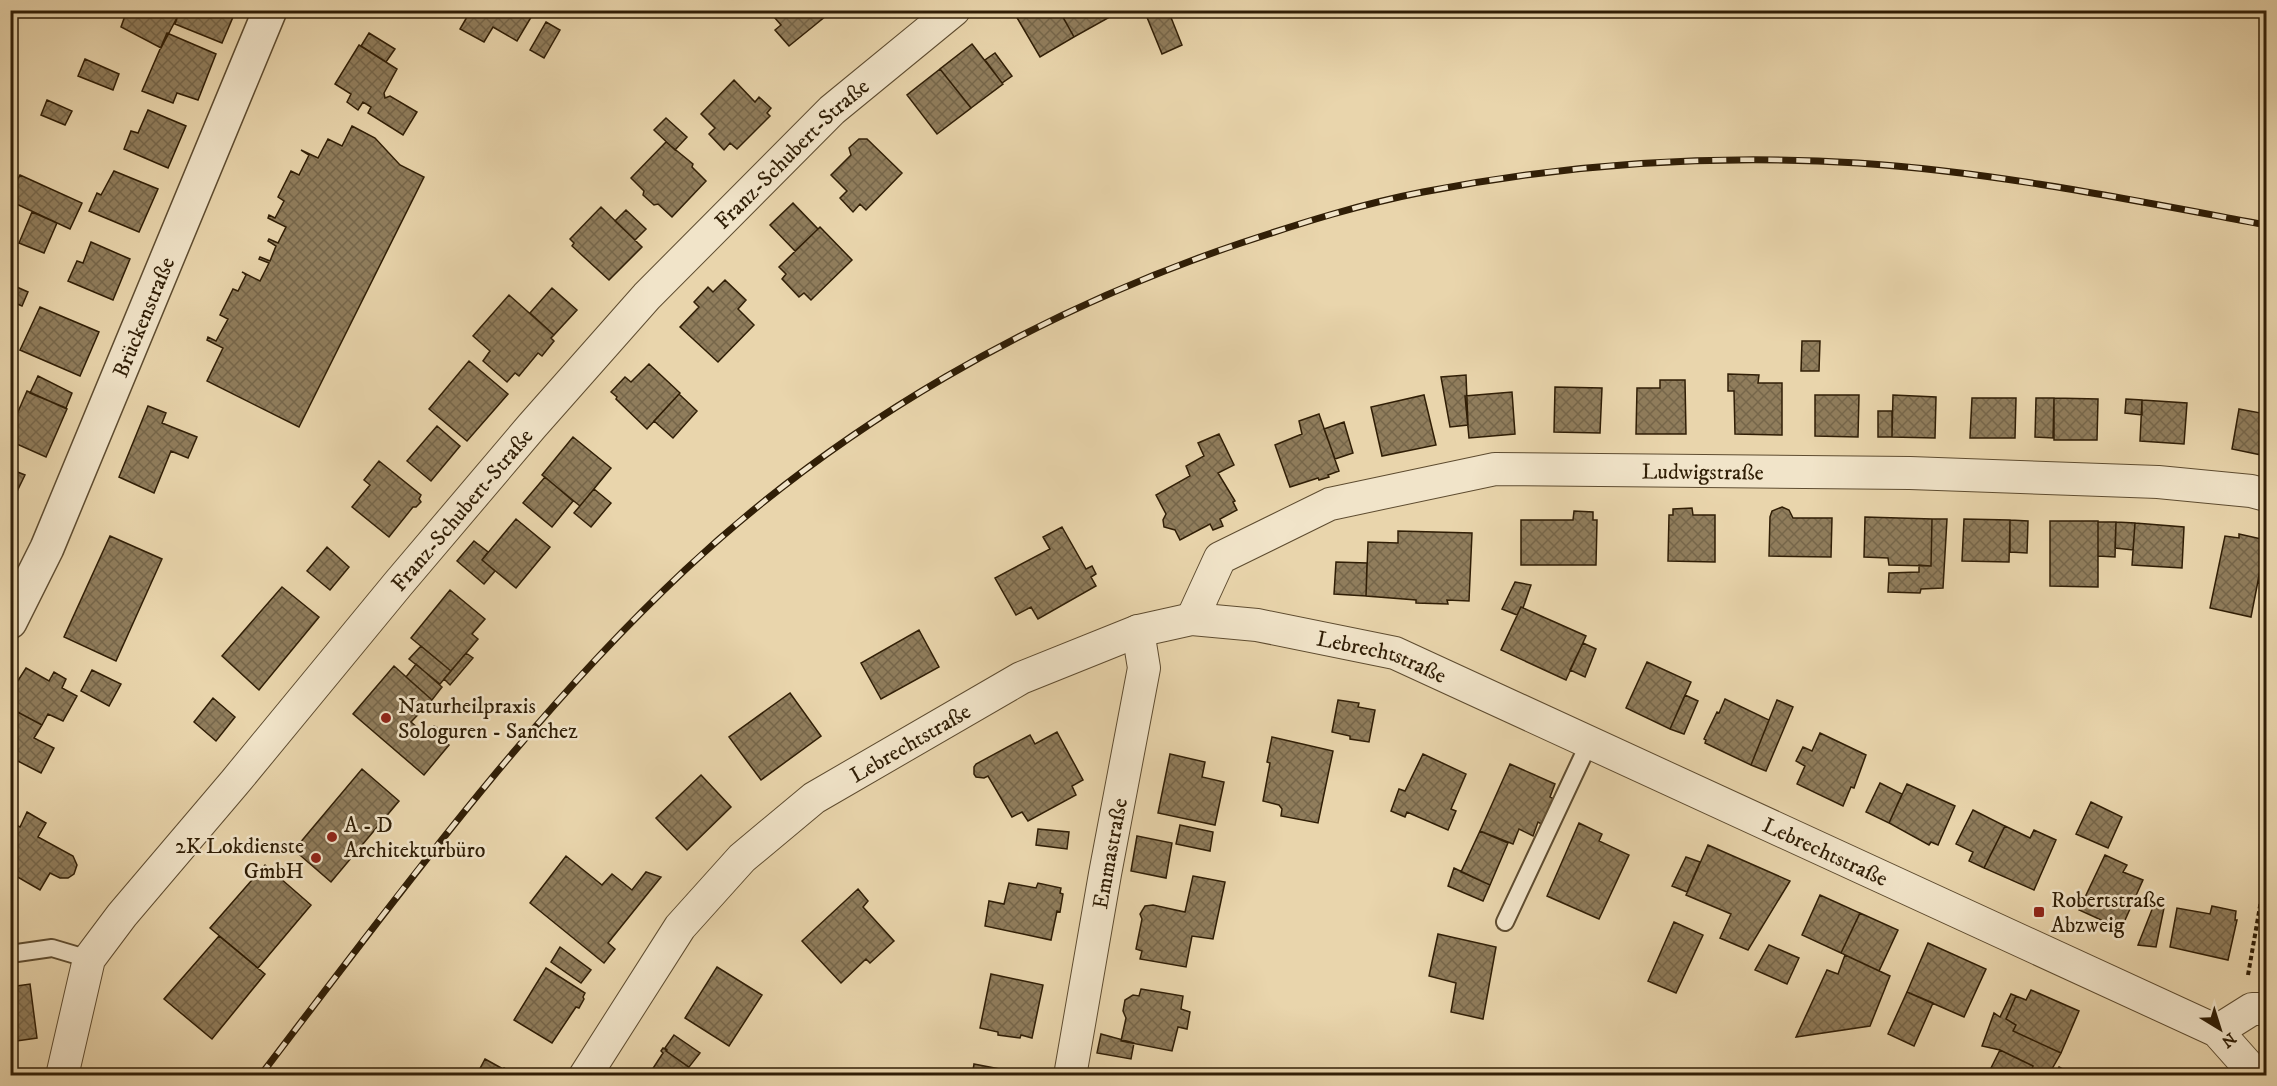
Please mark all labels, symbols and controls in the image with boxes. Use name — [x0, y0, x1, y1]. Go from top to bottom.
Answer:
street label: Franz-Schubert-Straße — [709, 73, 875, 235]
street label: Brückenstraße — [107, 253, 181, 382]
street label: Franz-Schubert-Straße — [386, 423, 539, 597]
street label: Ludwigstraße — [1641, 458, 1764, 487]
street label: Lebrechtstraße — [1314, 625, 1450, 690]
place label: Naturheilpraxis Sologuren - Sanchez — [398, 693, 578, 745]
street label: Lebrechtstraße — [846, 698, 976, 789]
marker: Naturheilpraxis Sologuren - Sanchez — [379, 711, 393, 725]
street label: Emmastraße — [1087, 796, 1134, 911]
place label: A - D Architekturbüro — [344, 812, 485, 864]
street label: Lebrechtstraße — [1758, 812, 1892, 893]
marker: A - D Architekturbüro — [325, 830, 339, 844]
place label: 2K Lokdienste GmbH — [175, 833, 304, 885]
marker: 2K Lokdienste GmbH — [309, 851, 323, 865]
place label: Robertstraße Abzweig — [2051, 887, 2165, 939]
marker: Robertstraße Abzweig — [2032, 905, 2046, 919]
north arrow — [2190, 999, 2250, 1059]
text: N — [2217, 1028, 2240, 1052]

